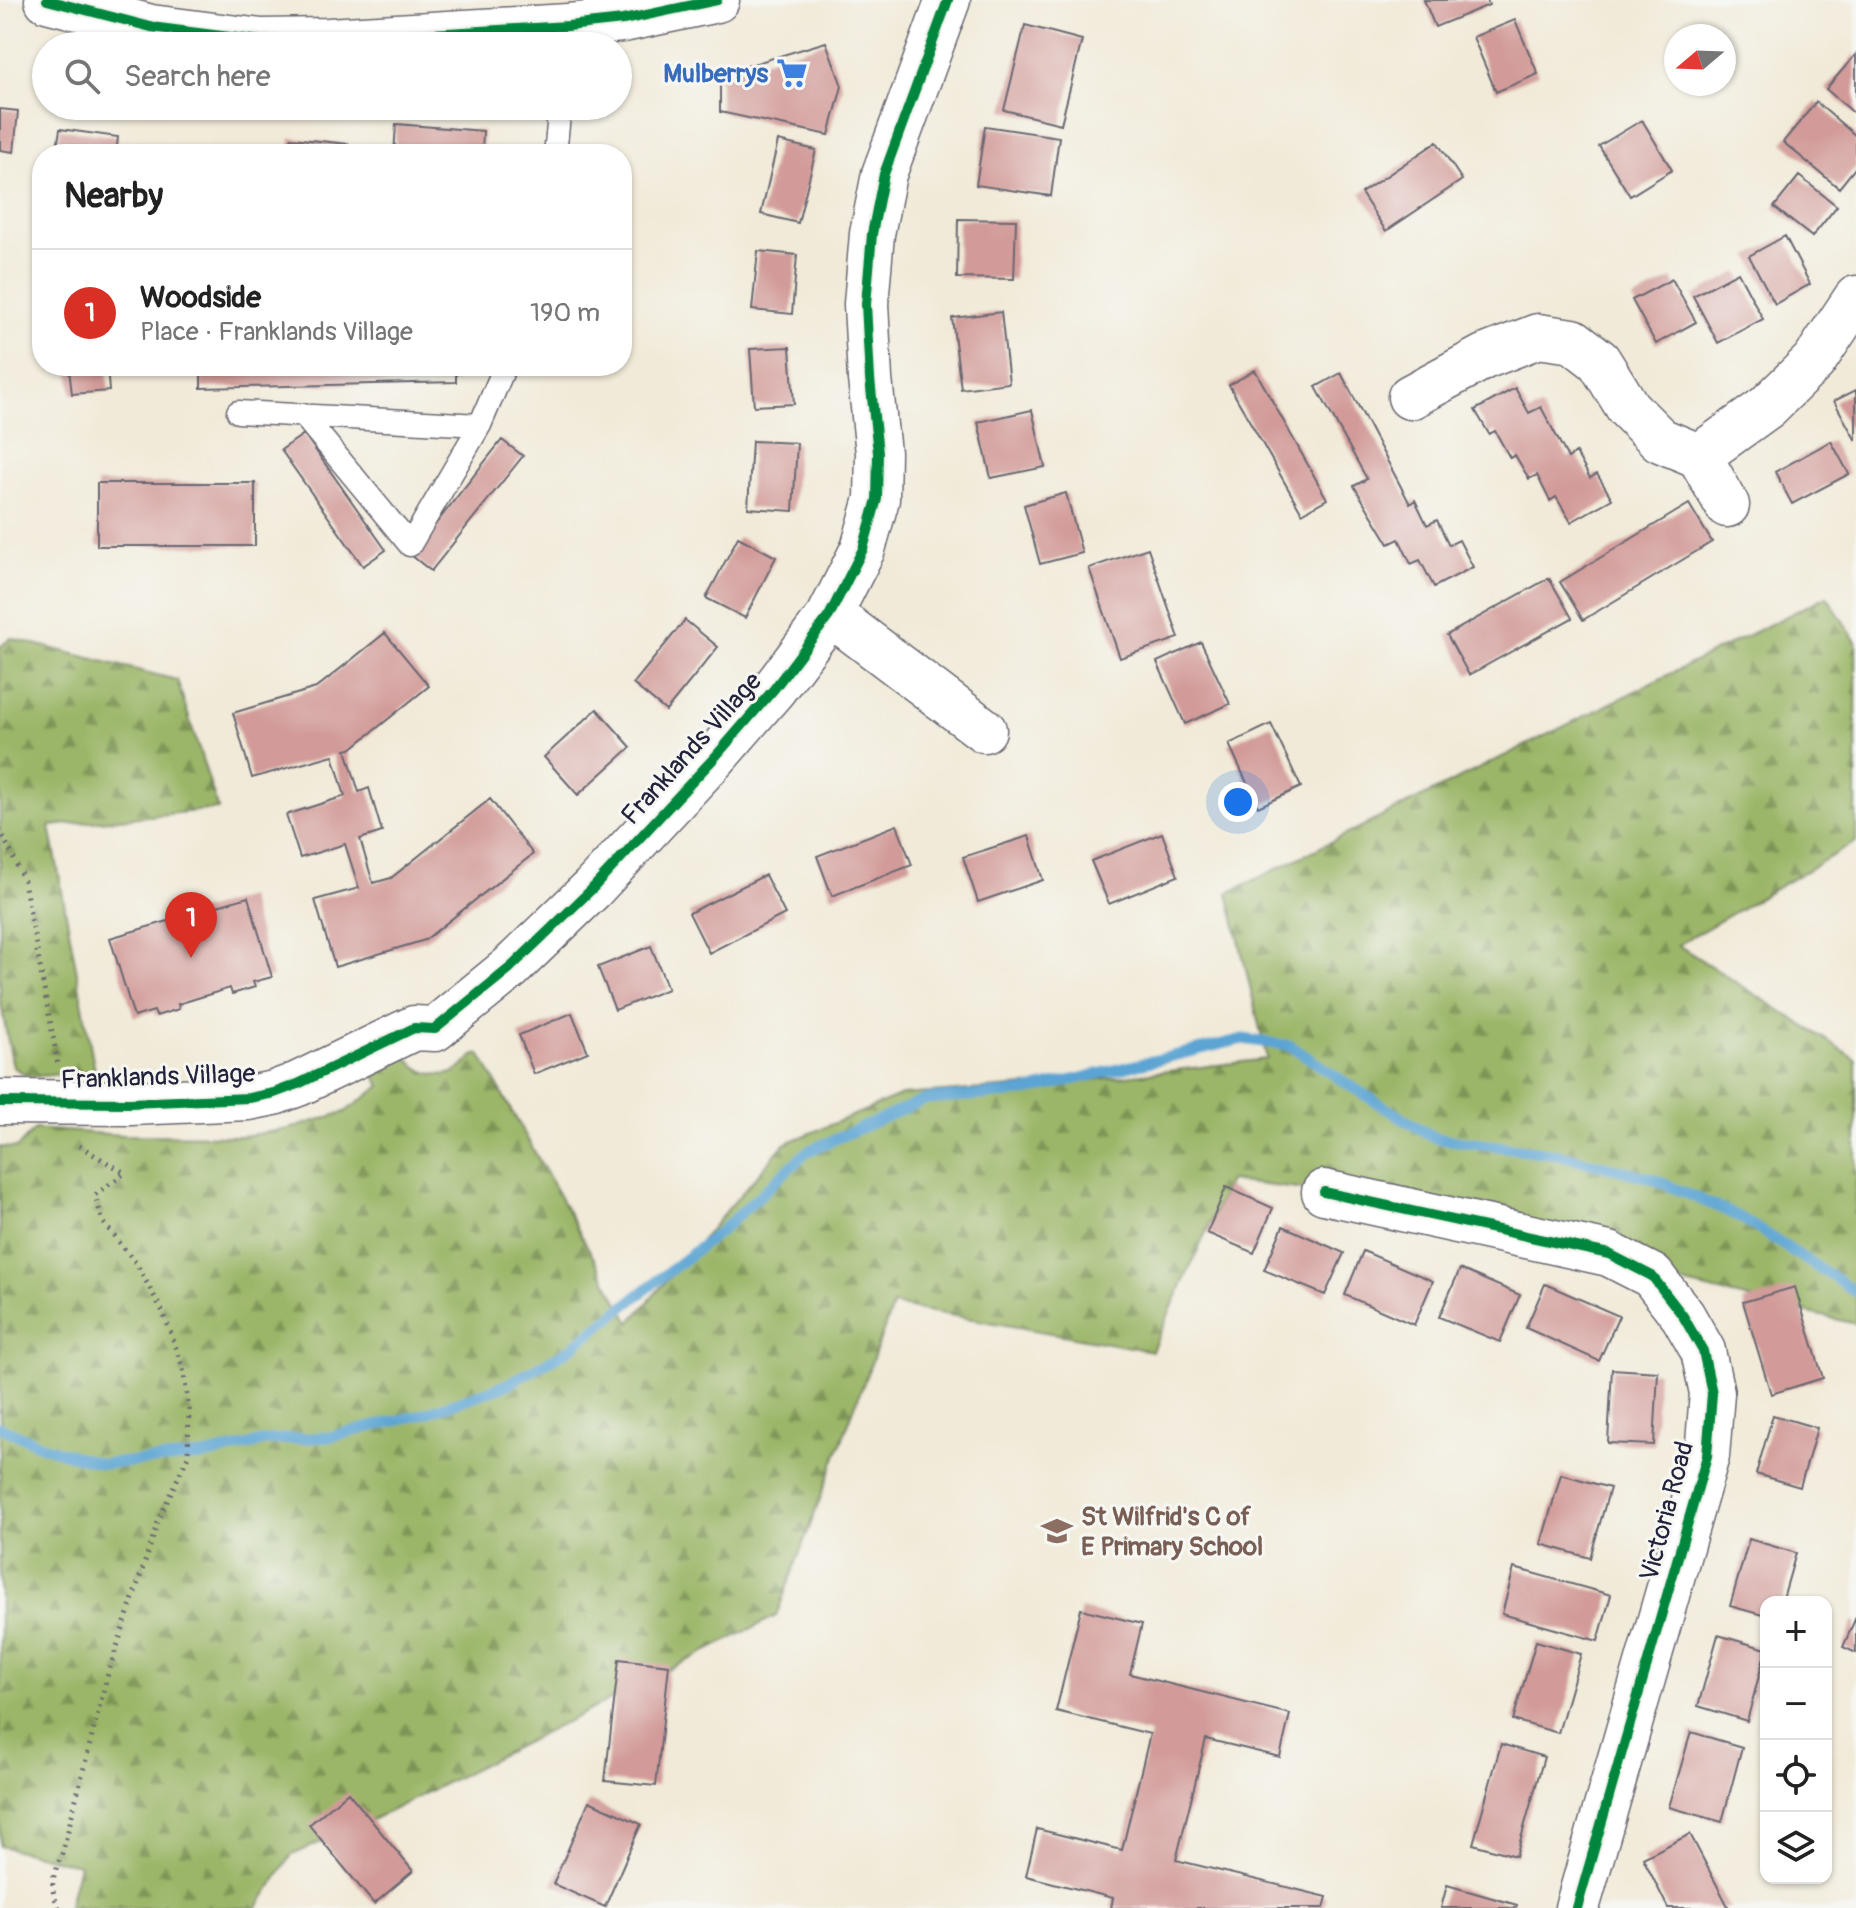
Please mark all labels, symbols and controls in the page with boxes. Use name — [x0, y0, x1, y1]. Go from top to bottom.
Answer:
north arrow — [1664, 24, 1736, 96]
search box — [32, 32, 632, 120]
icon: search — [60, 54, 104, 98]
supermarket icon: Mulberrys — [775, 56, 809, 90]
text: Search here — [124, 58, 271, 95]
place label: Mulberrys — [663, 58, 768, 90]
text: Nearby — [64, 175, 163, 218]
text: Woodside — [140, 279, 261, 316]
text: 1 — [85, 297, 95, 329]
text: 190 m — [530, 297, 600, 329]
text: Place · Franklands Village — [140, 316, 413, 348]
street label: Franklands Village — [615, 666, 769, 832]
your location — [1218, 782, 1258, 822]
pin: 1 — [165, 892, 217, 958]
street label: Franklands Village — [60, 1058, 256, 1096]
street label: Victoria Road — [1633, 1438, 1701, 1585]
place label: St Wilfrid's C of E Primary School — [1081, 1501, 1263, 1563]
school or university icon: St Wilfrid's C of E Primary School — [1040, 1514, 1074, 1548]
map controls — [1760, 1596, 1832, 1884]
button: + — [1760, 1596, 1832, 1668]
button: − — [1760, 1668, 1832, 1740]
button: locate — [1760, 1740, 1832, 1812]
button: layers — [1760, 1812, 1832, 1884]

